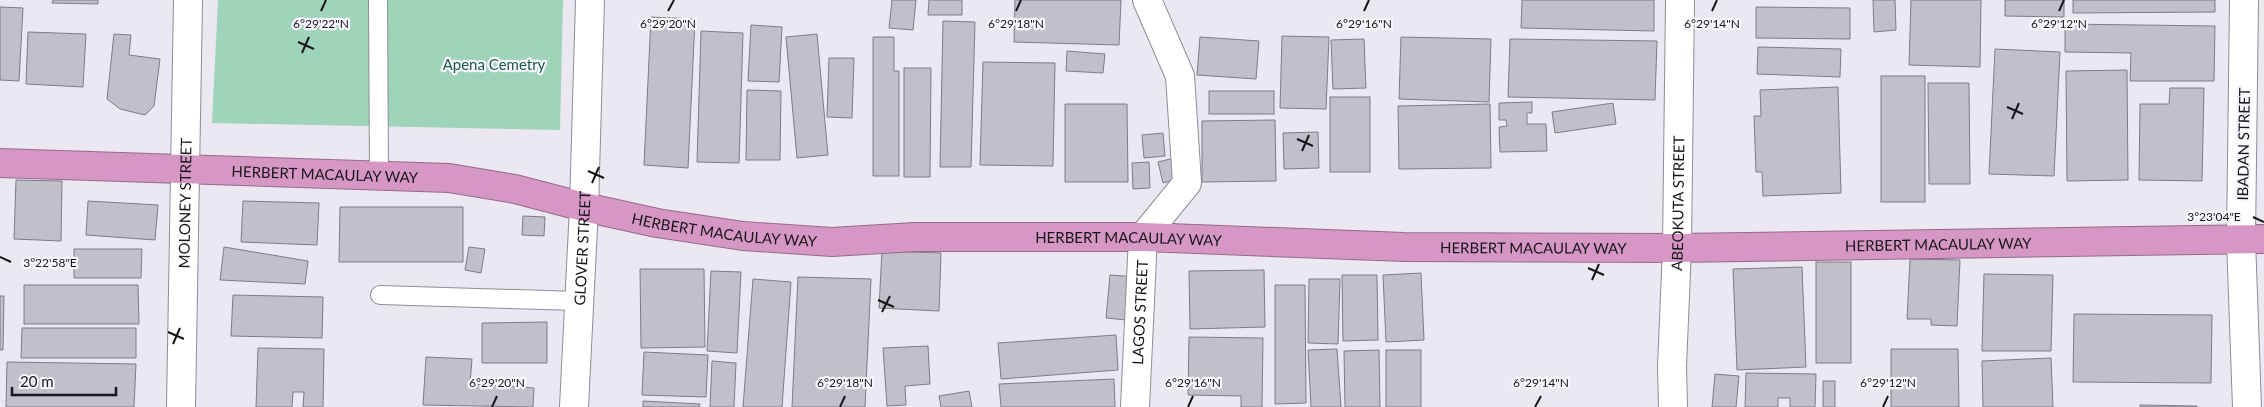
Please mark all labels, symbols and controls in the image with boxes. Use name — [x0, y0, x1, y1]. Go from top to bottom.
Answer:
text: 6°29'22"N — [293, 16, 349, 31]
text: 6°29'20"N — [640, 16, 696, 31]
text: 6°29'18"N — [988, 16, 1044, 31]
text: 6°29'16"N — [1336, 16, 1392, 31]
text: 6°29'14"N — [1684, 16, 1740, 31]
text: 6°29'12"N — [2031, 16, 2087, 31]
park label: Apena Cemetry — [443, 55, 546, 73]
street label: IBADAN STREET — [2233, 87, 2253, 201]
street label: ABEOKUTA STREET — [1667, 135, 1687, 271]
street label: MOLONEY STREET — [174, 137, 195, 268]
street label: HERBERT MACAULAY WAY — [231, 162, 419, 186]
street label: GLOVER STREET — [570, 191, 593, 306]
street label: HERBERT MACAULAY WAY — [630, 209, 818, 250]
text: 3°23'04"E — [2187, 209, 2241, 224]
street label: HERBERT MACAULAY WAY — [1035, 228, 1223, 249]
street label: HERBERT MACAULAY WAY — [1845, 234, 2032, 254]
street label: HERBERT MACAULAY WAY — [1440, 238, 1627, 257]
text: 3°22'58"E — [23, 255, 77, 270]
street label: LAGOS STREET — [1128, 259, 1151, 365]
scale bar — [12, 364, 116, 396]
text: 20 m — [20, 372, 54, 390]
text: 6°29'20"N — [469, 375, 525, 390]
text: 6°29'18"N — [817, 375, 873, 390]
text: 6°29'16"N — [1165, 375, 1221, 390]
text: 6°29'14"N — [1513, 375, 1569, 390]
text: 6°29'12"N — [1860, 375, 1916, 390]

